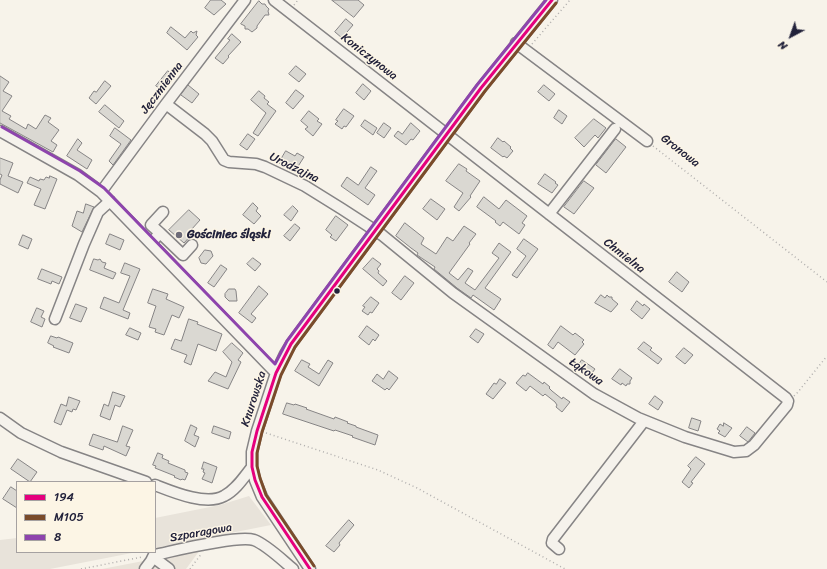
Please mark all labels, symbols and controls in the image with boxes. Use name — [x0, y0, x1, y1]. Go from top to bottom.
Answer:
north arrow — [771, 16, 811, 56]
street label: Koniczynowa — [338, 30, 400, 84]
text: N — [774, 36, 792, 55]
street label: Jęczmienna — [138, 59, 186, 117]
street label: Gronowa — [658, 131, 702, 171]
street label: Urodzajna — [267, 150, 321, 186]
place label: Gościniec śląski — [187, 228, 271, 242]
marker: Gościniec śląski — [174, 230, 184, 240]
street label: Chmielna — [601, 235, 647, 277]
unlabelled marker — [332, 286, 342, 296]
street label: Łąkowa — [566, 355, 606, 389]
street label: Knurowska — [238, 369, 270, 429]
legend — [16, 481, 156, 553]
text: 194 — [54, 486, 74, 508]
text: M105 — [54, 506, 84, 528]
street label: Szparagowa — [169, 520, 233, 546]
text: 8 — [54, 526, 61, 548]

